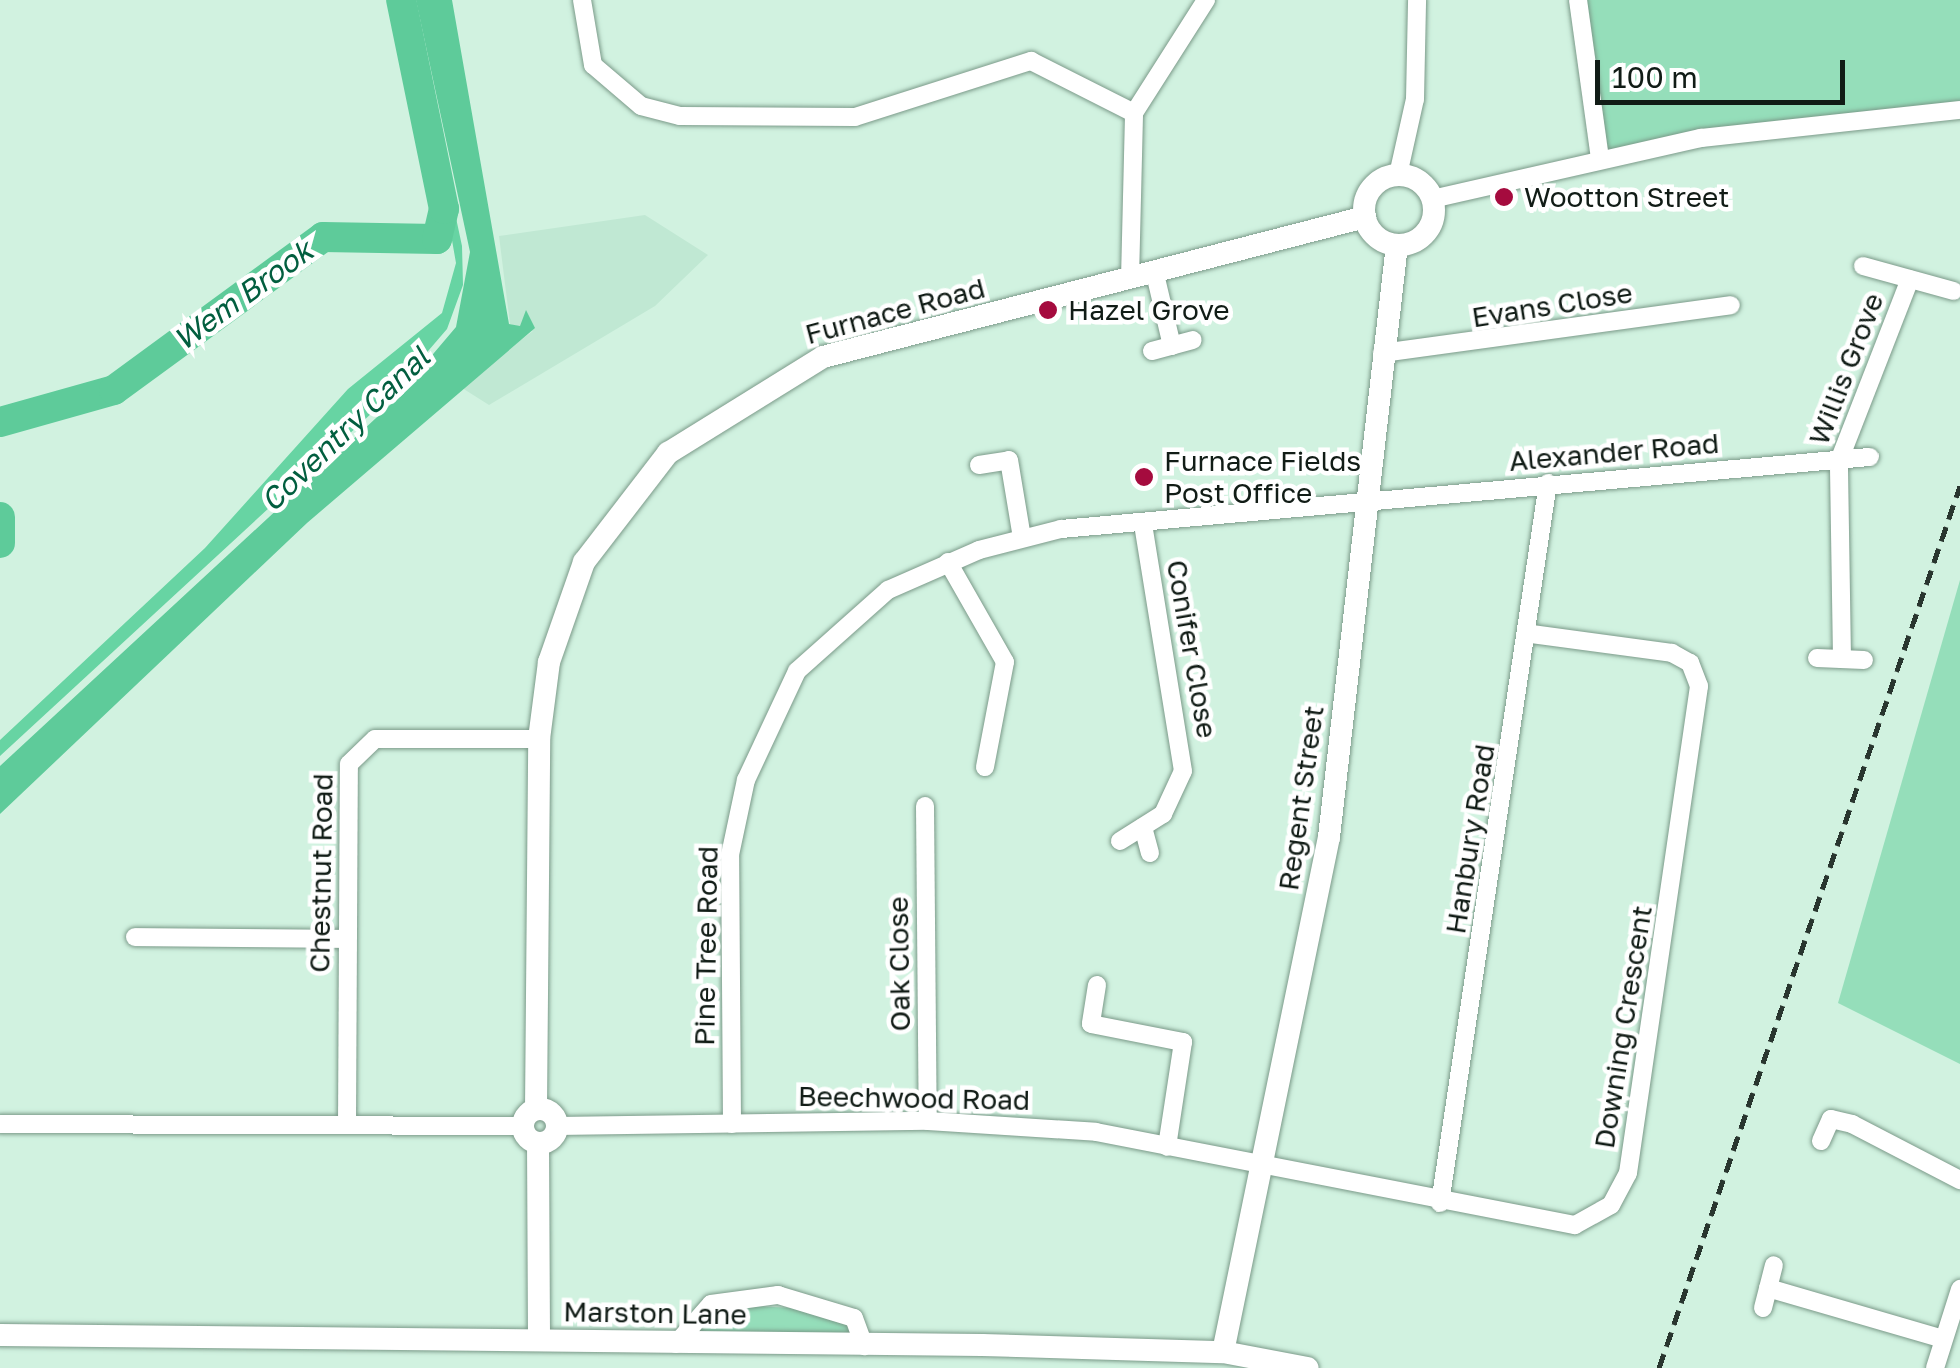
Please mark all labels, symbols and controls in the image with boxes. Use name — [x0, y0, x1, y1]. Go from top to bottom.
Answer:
scale bar — [1600, 40, 1850, 102]
text: 100 m — [1612, 59, 1698, 95]
place label: Wootton Street — [1524, 180, 1729, 214]
marker: Wootton Street — [1493, 186, 1515, 208]
water label: Wem Brook — [166, 232, 320, 358]
street label: Furnace Road — [801, 271, 989, 351]
street label: Evans Close — [1469, 276, 1635, 334]
street label: Willis Grove — [1802, 288, 1890, 450]
place label: Hazel Grove — [1068, 293, 1230, 327]
marker: Hazel Grove — [1037, 299, 1059, 321]
water label: Coventry Canal — [253, 339, 437, 519]
street label: Alexander Road — [1508, 426, 1720, 478]
place label: Furnace Fields Post Office — [1164, 444, 1361, 510]
marker: Furnace Fields Post Office — [1133, 466, 1155, 488]
street label: Conifer Close — [1160, 557, 1224, 741]
street label: Regent Street — [1271, 703, 1331, 893]
street label: Hanbury Road — [1438, 742, 1502, 936]
street label: Chestnut Road — [302, 773, 340, 973]
street label: Pine Tree Road — [687, 846, 725, 1046]
street label: Oak Close — [881, 896, 917, 1032]
street label: Downing Crescent — [1587, 903, 1659, 1151]
street label: Beechwood Road — [798, 1079, 1030, 1117]
street label: Marston Lane — [563, 1295, 747, 1331]

